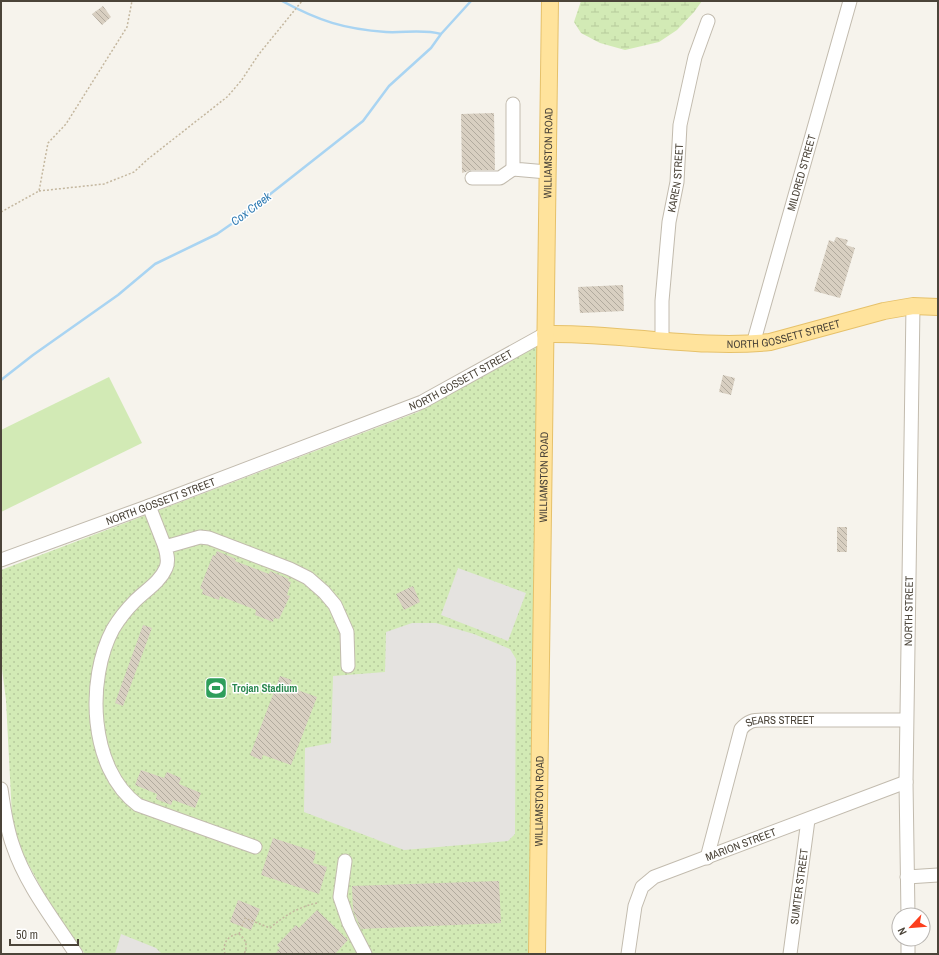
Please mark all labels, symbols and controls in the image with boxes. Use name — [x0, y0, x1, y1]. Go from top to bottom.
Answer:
street label: WILLIAMSTON ROAD — [540, 108, 556, 199]
street label: MILDRED STREET — [784, 132, 819, 213]
street label: KAREN STREET — [664, 143, 686, 214]
water label: Cox Creek — [228, 188, 275, 229]
street label: NORTH GOSSETT STREET — [727, 316, 842, 351]
street label: NORTH GOSSETT STREET — [407, 346, 515, 413]
street label: WILLIAMSTON ROAD — [536, 432, 551, 522]
street label: NORTH GOSSETT STREET — [104, 474, 218, 528]
street label: NORTH STREET — [901, 575, 916, 646]
sports icon: Trojan Stadium — [203, 675, 229, 701]
place label: Trojan Stadium — [232, 681, 297, 695]
street label: SEARS STREET — [743, 713, 815, 730]
street label: WILLIAMSTON ROAD — [531, 756, 547, 846]
street label: MARION STREET — [703, 825, 778, 864]
street label: SUMTER STREET — [787, 847, 811, 925]
north arrow — [891, 907, 931, 947]
scale bar — [10, 921, 78, 947]
text: N — [894, 925, 910, 937]
text: 50 m — [16, 927, 38, 943]

